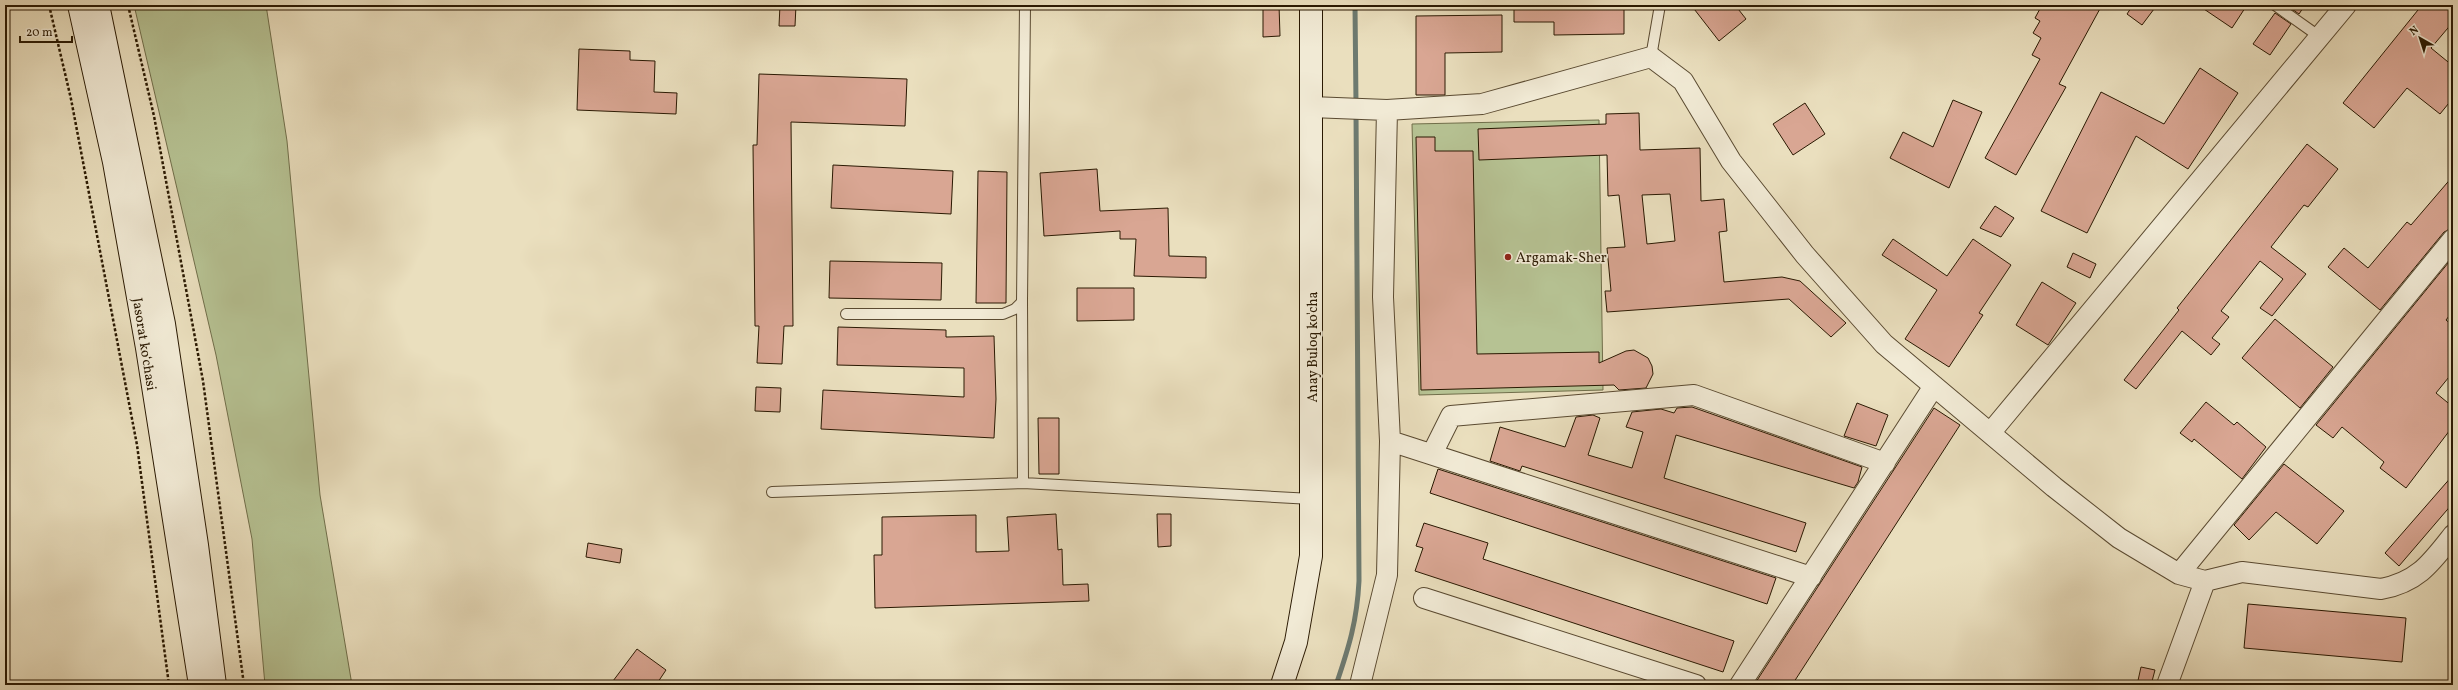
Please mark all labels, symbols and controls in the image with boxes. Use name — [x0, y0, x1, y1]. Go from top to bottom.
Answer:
scale bar — [20, 18, 72, 44]
north arrow — [2400, 18, 2440, 58]
text: N — [2407, 23, 2422, 40]
text: 20 m — [26, 25, 53, 41]
place label: Argamak-Sher — [1516, 249, 1607, 268]
marker: Argamak-Sher — [1503, 252, 1513, 262]
street label: Anay Buloq ko'cha — [1304, 291, 1323, 403]
street label: Jasorat koʻchasi — [127, 296, 160, 392]

